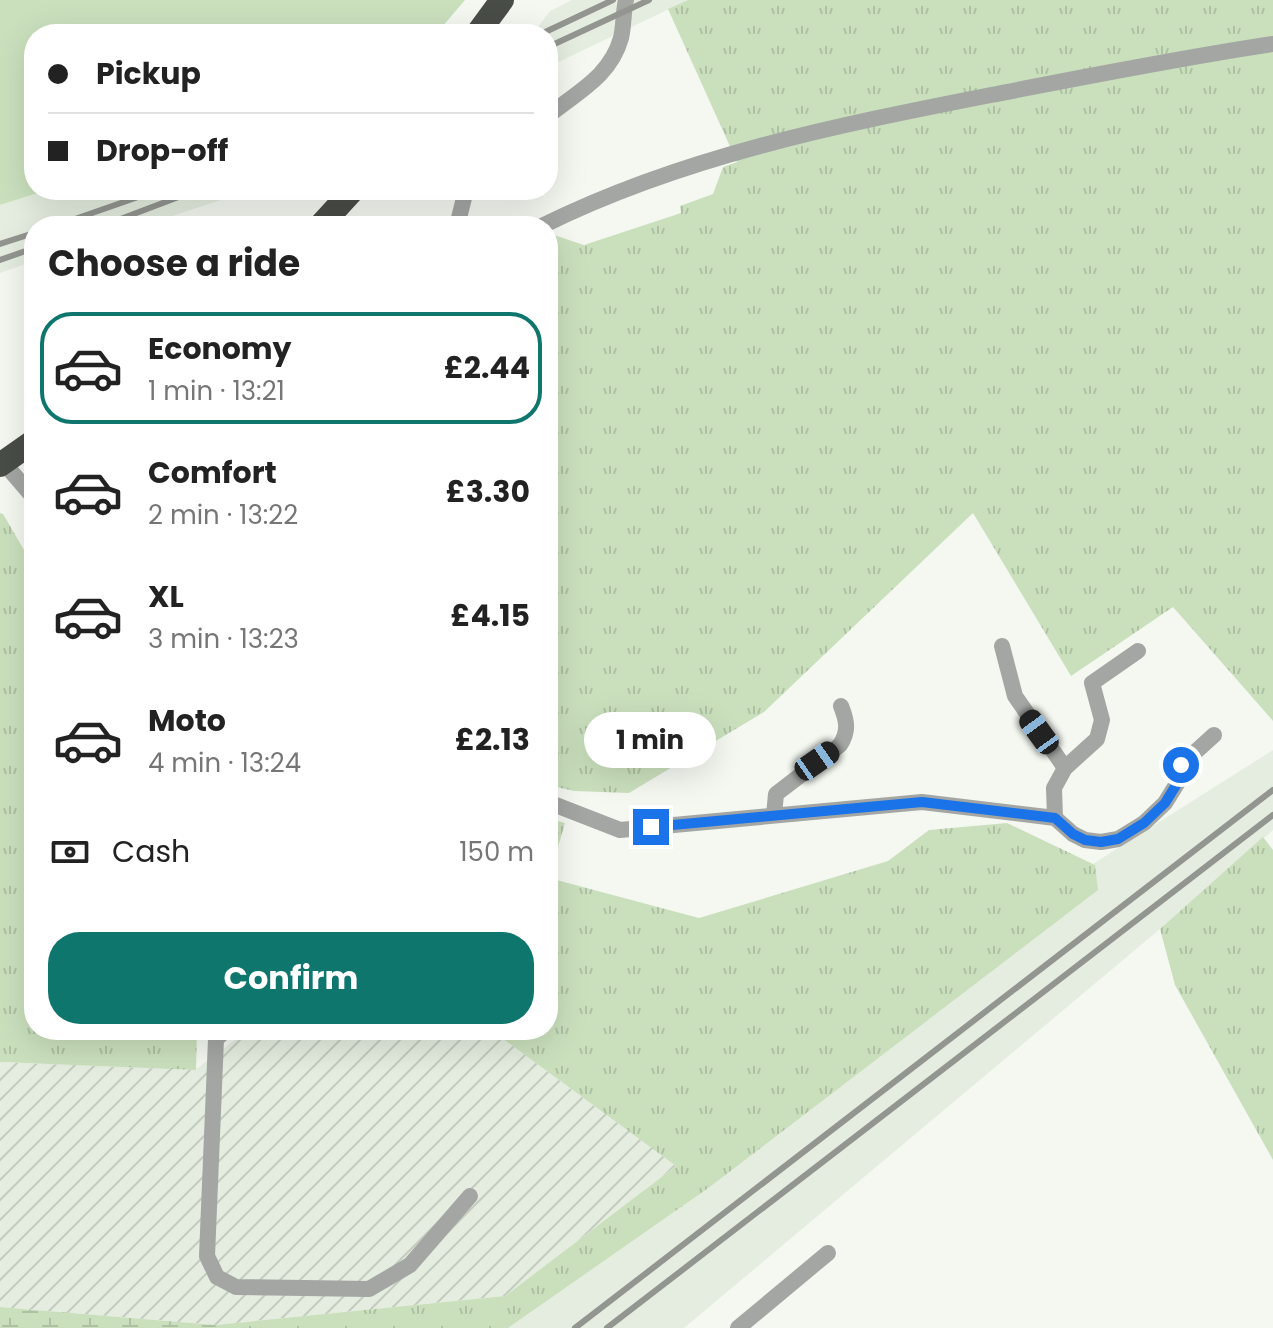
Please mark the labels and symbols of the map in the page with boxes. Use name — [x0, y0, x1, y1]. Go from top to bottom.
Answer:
car — [1015, 706, 1063, 758]
callout: 1 min — [585, 711, 717, 767]
car — [790, 737, 844, 785]
route start — [1163, 747, 1199, 783]
route end — [633, 809, 669, 845]

